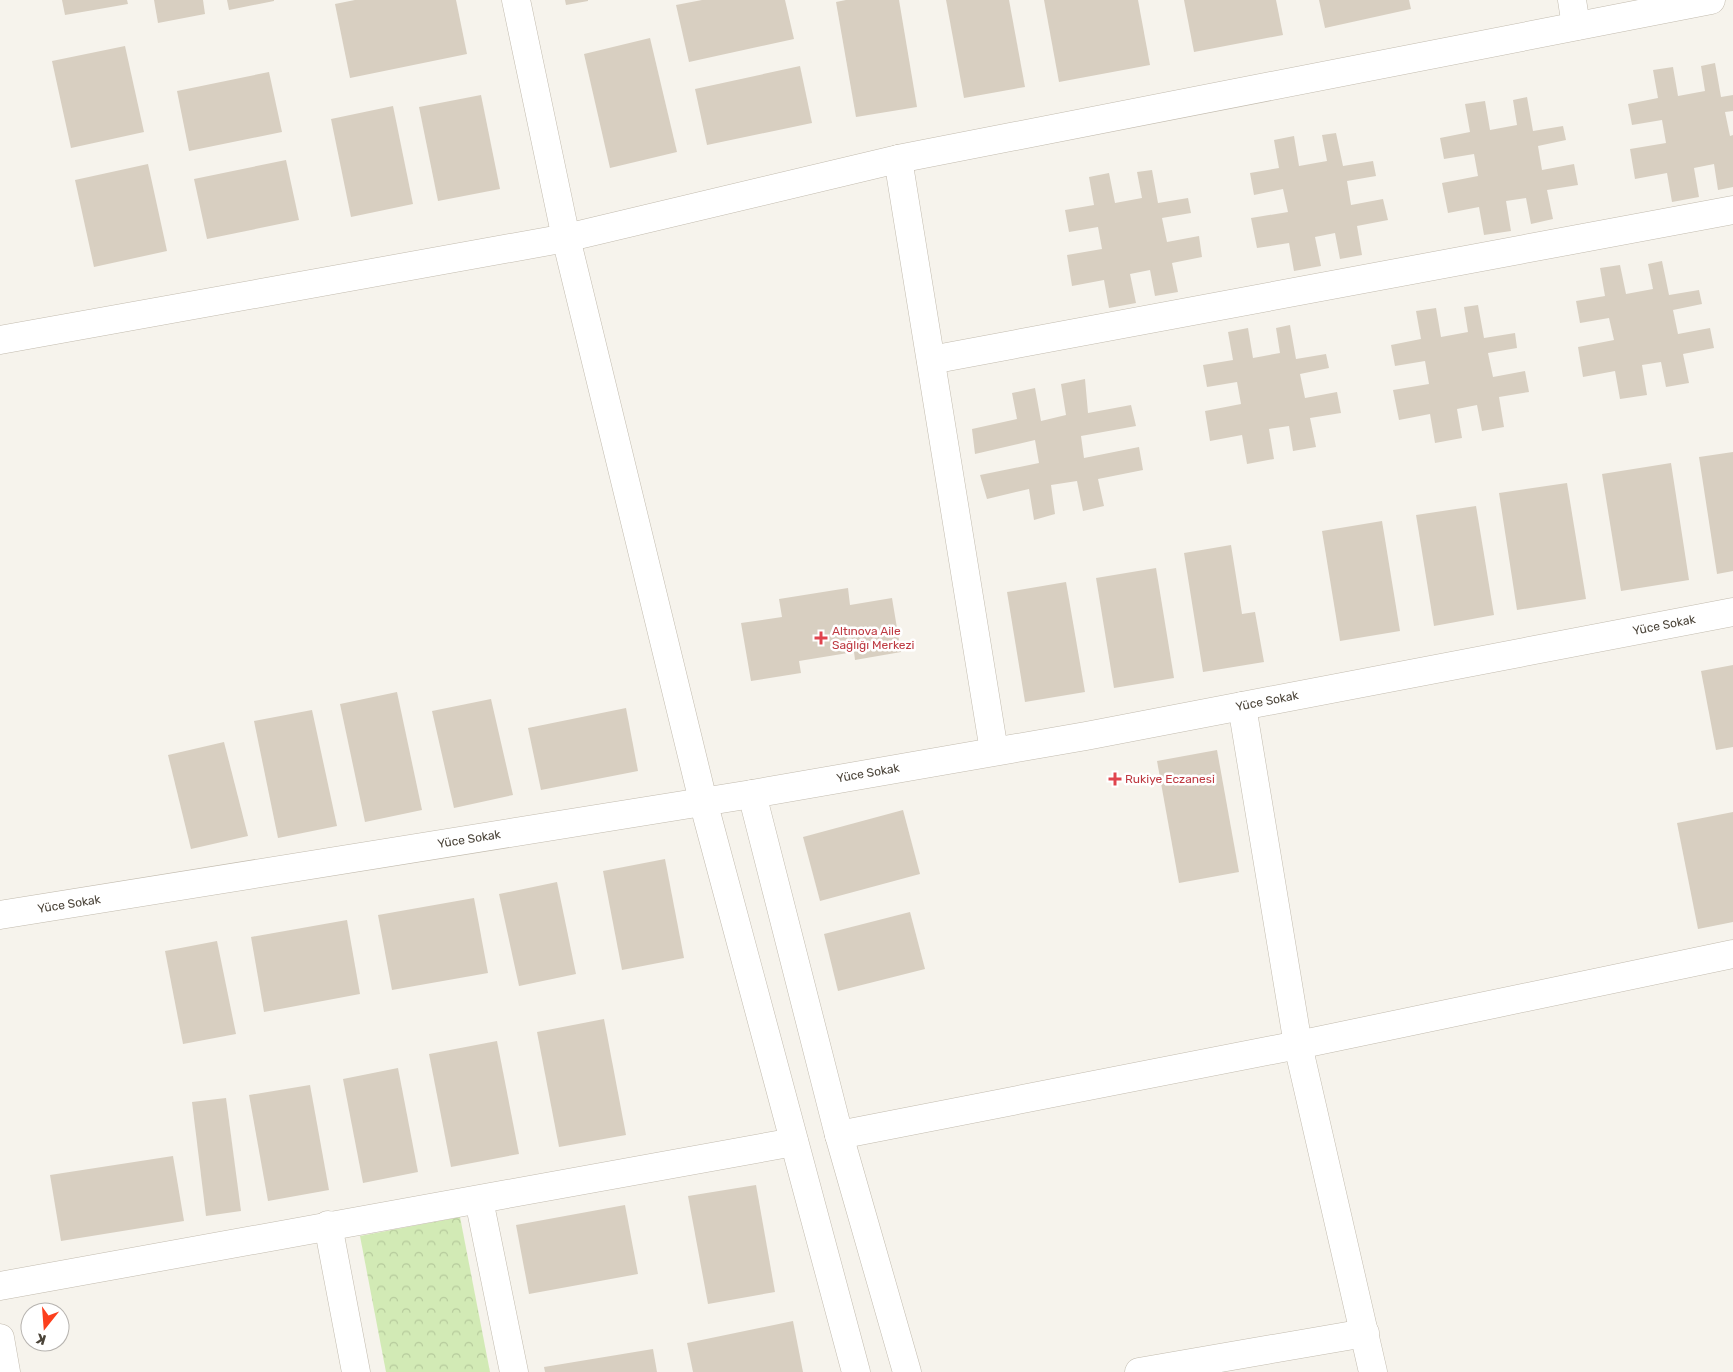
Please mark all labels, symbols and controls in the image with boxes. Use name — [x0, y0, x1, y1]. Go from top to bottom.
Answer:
street label: Yüce Sokak — [1631, 612, 1697, 638]
place label: Altınova Aile Sağlığı Merkezi — [832, 624, 915, 652]
marker: Altınova Aile Sağlığı Merkezi — [814, 631, 828, 645]
street label: Yüce Sokak — [1234, 688, 1300, 714]
street label: Yüce Sokak — [835, 760, 901, 785]
place label: Rukiye Eczanesi — [1125, 772, 1215, 786]
marker: Rukiye Eczanesi — [1109, 773, 1121, 785]
street label: Yüce Sokak — [436, 827, 502, 851]
street label: Yüce Sokak — [36, 892, 102, 916]
north arrow — [20, 1302, 70, 1352]
text: K — [34, 1329, 48, 1348]

